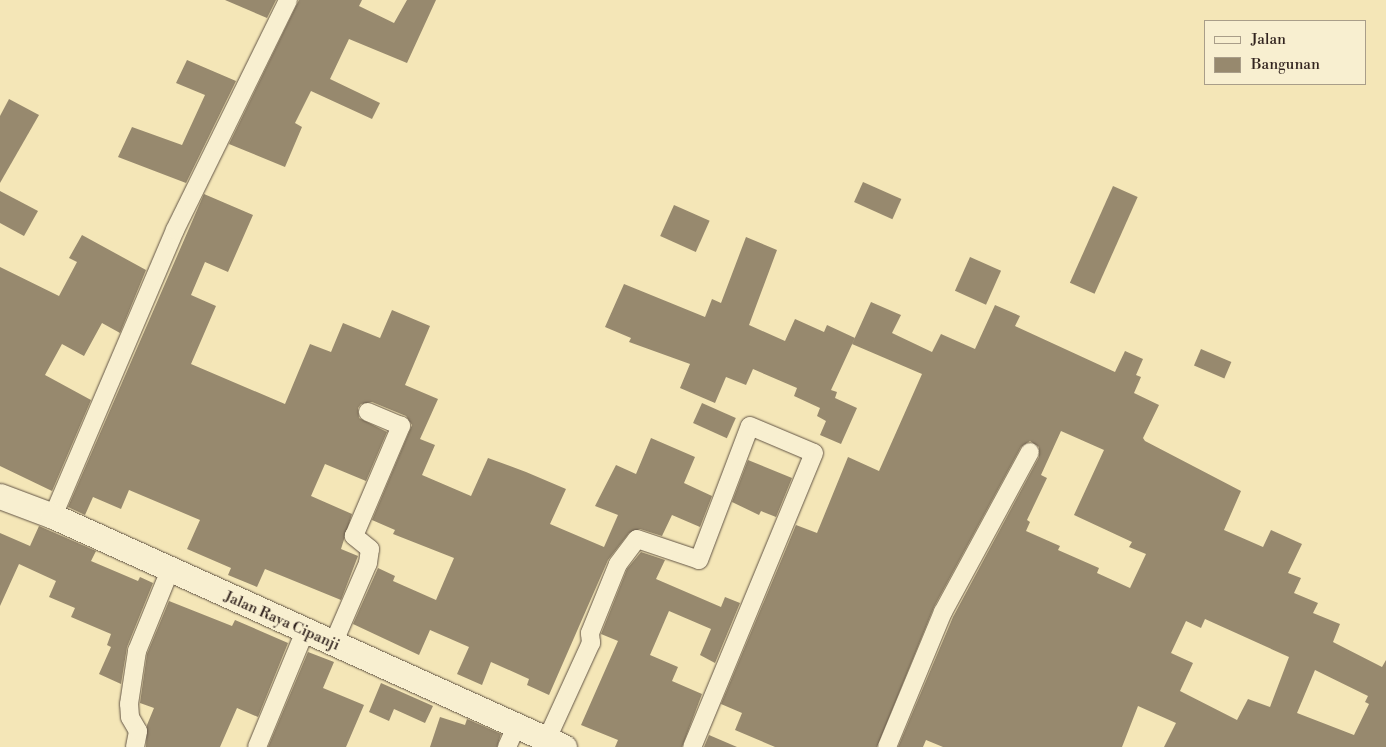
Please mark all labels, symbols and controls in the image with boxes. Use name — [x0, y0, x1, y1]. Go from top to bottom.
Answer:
legend — [1204, 20, 1366, 85]
text: Jalan — [1251, 30, 1286, 49]
text: Bangunan — [1251, 55, 1320, 74]
street label: Jalan Raya Cipanji — [221, 587, 343, 655]

